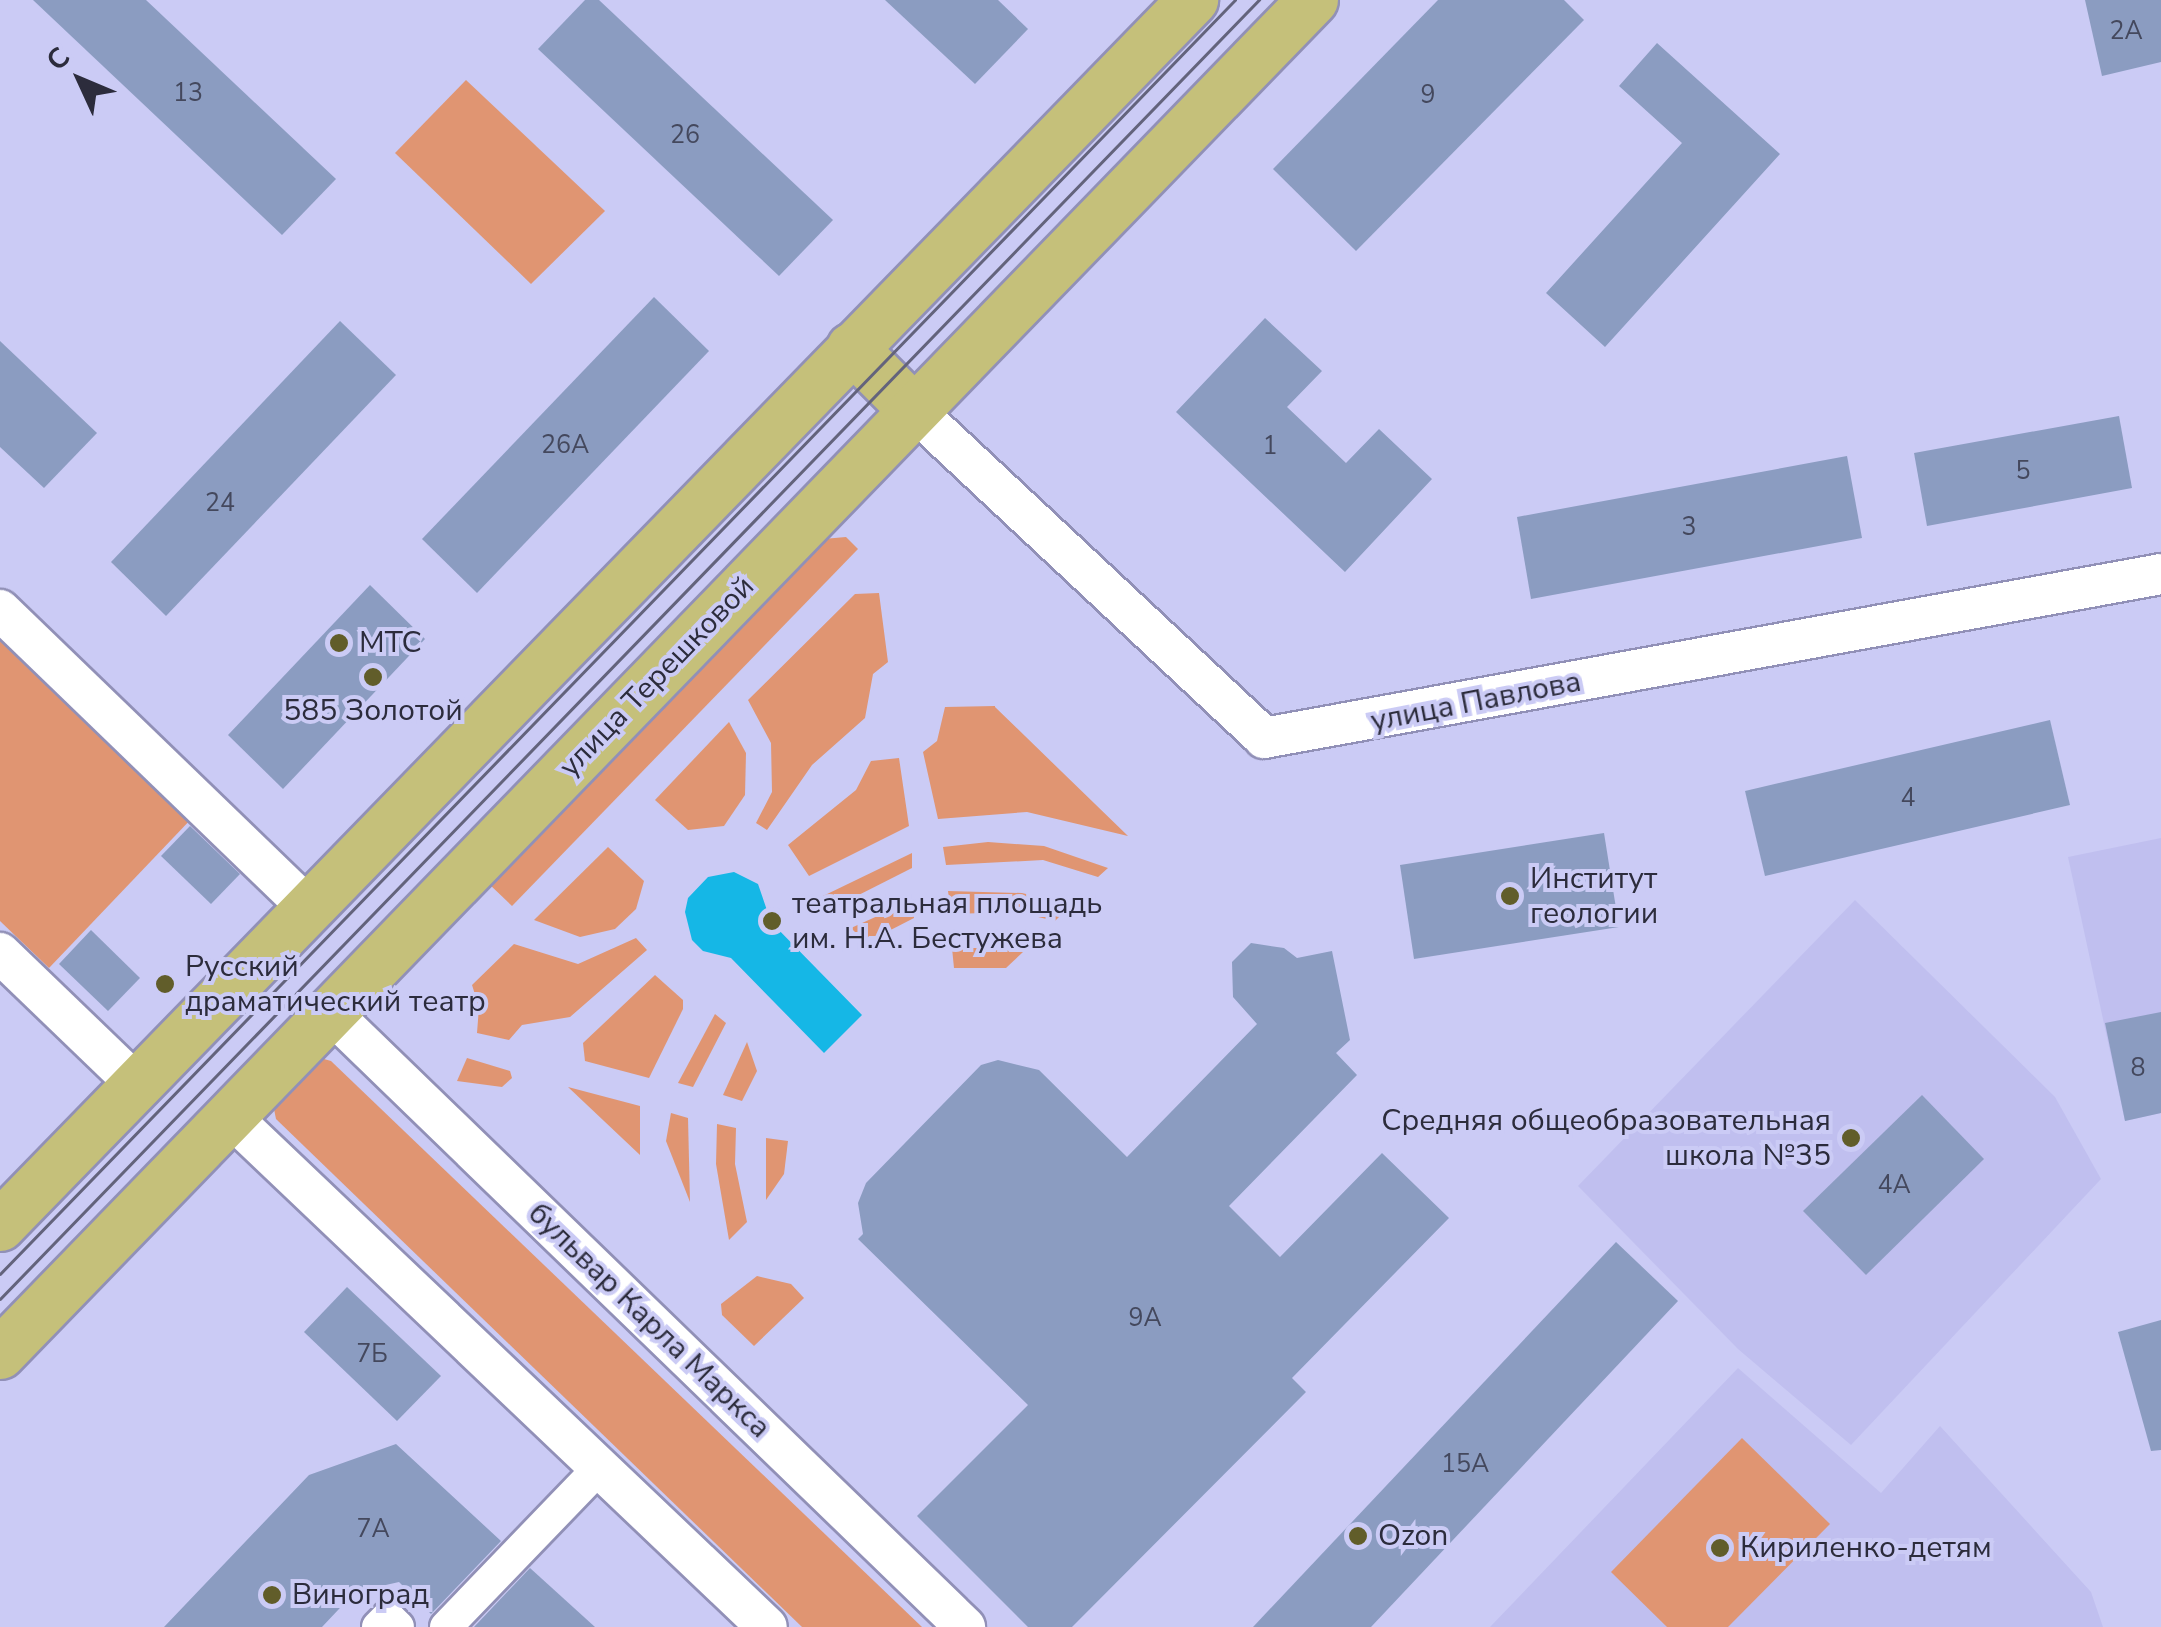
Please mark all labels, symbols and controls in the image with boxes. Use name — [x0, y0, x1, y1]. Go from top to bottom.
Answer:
house number: 2А — [2109, 16, 2143, 46]
north arrow — [30, 30, 130, 130]
text: С — [38, 39, 79, 79]
house number: 13 — [173, 78, 203, 108]
house number: 9 — [1421, 80, 1435, 110]
house number: 26 — [670, 120, 700, 150]
house number: 26А — [541, 430, 589, 460]
house number: 1 — [1263, 431, 1277, 461]
house number: 5 — [2016, 456, 2030, 486]
house number: 24 — [205, 488, 235, 518]
house number: 3 — [1682, 512, 1696, 542]
street label: улица Терешковой — [552, 569, 762, 785]
place label: МТС — [359, 625, 422, 661]
marker: МТС — [328, 632, 350, 654]
street label: улица Павлова — [1368, 664, 1584, 740]
marker: 585 Золотой — [362, 666, 384, 688]
place label: 585 Золотой — [283, 693, 463, 729]
house number: 4 — [1901, 783, 1915, 813]
place label: Институт геологии — [1530, 861, 1658, 932]
marker: Институт геологии — [1499, 885, 1521, 907]
place label: театральная площадь им. Н.А. Бестужева — [792, 886, 1102, 956]
marker: театральная площадь им. Н.А. Бестужева — [761, 910, 783, 932]
place label: Русский драматический театр — [185, 949, 486, 1020]
marker: Русский драматический театр — [154, 973, 176, 995]
house number: 8 — [2131, 1053, 2145, 1083]
place label: Средняя общеобразовательная школа №35 — [1381, 1103, 1831, 1174]
marker: Средняя общеобразовательная школа №35 — [1840, 1127, 1862, 1149]
house number: 4А — [1877, 1170, 1911, 1200]
street label: бульвар Карла Маркса — [520, 1196, 778, 1446]
house number: 9А — [1128, 1303, 1162, 1333]
house number: 7Б — [356, 1339, 388, 1369]
house number: 15А — [1441, 1449, 1489, 1479]
house number: 7А — [356, 1514, 390, 1544]
place label: Ozon — [1378, 1518, 1448, 1554]
marker: Ozon — [1347, 1525, 1369, 1547]
place label: Кириленко-детям — [1740, 1530, 1992, 1566]
marker: Кириленко-детям — [1709, 1537, 1731, 1559]
place label: Виноград — [292, 1577, 429, 1613]
marker: Виноград — [261, 1584, 283, 1606]

